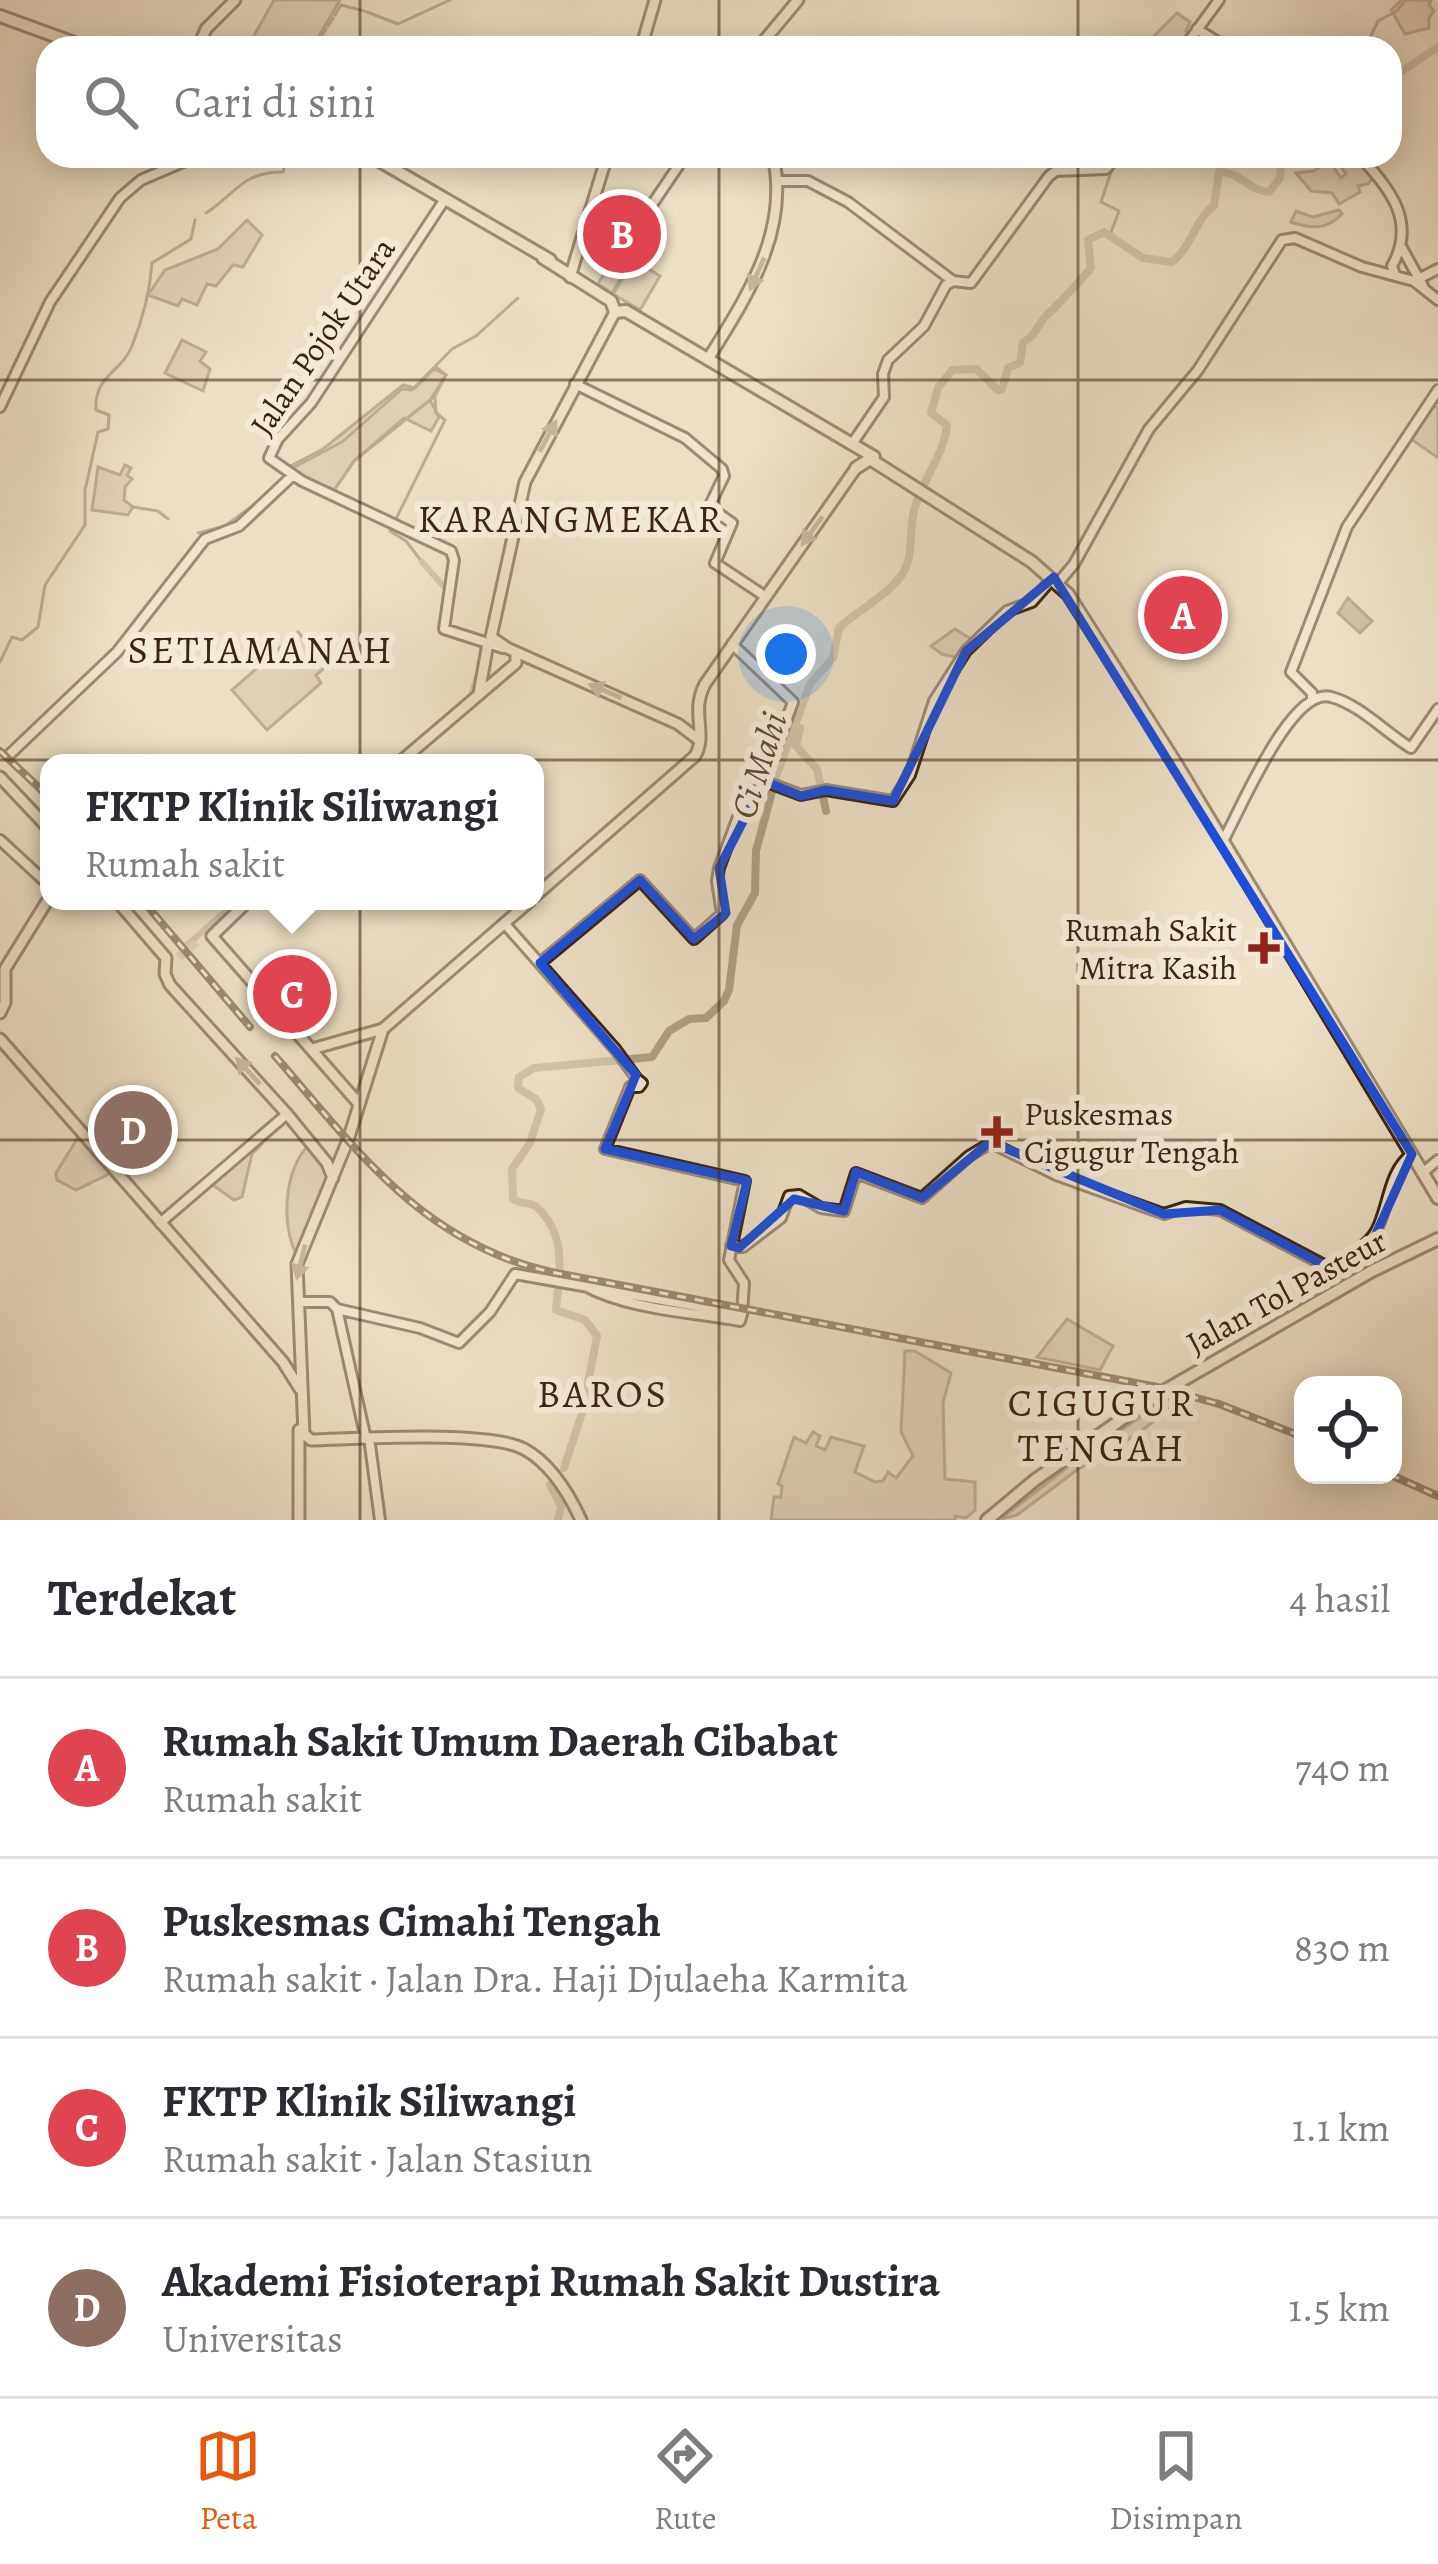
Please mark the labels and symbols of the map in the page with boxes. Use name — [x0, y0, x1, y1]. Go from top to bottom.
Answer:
pin: B — [583, 189, 661, 279]
street label: Jalan Pojok Utara — [239, 228, 406, 444]
one-way arrow — [747, 256, 766, 292]
one-way arrow — [537, 419, 558, 454]
district label: KARANGMEKAR — [418, 492, 724, 545]
one-way arrow — [800, 515, 824, 547]
pin: A — [1144, 570, 1222, 660]
district label: SETIAMANAH — [127, 623, 395, 676]
your location — [756, 624, 816, 684]
one-way arrow — [587, 681, 622, 701]
water label: Ci Mahi — [718, 706, 799, 824]
place label: Rumah Sakit Mitra Kasih — [1064, 907, 1237, 990]
marker: Rumah Sakit Mitra Kasih — [1248, 932, 1280, 964]
pin: C — [253, 949, 331, 1039]
one-way arrow — [235, 1056, 262, 1086]
pin: D — [94, 1085, 172, 1175]
place label: Puskesmas Cigugur Tengah — [1024, 1091, 1239, 1174]
marker: Puskesmas Cigugur Tengah — [981, 1116, 1013, 1148]
street label: Jalan Tol Pasteur — [1178, 1218, 1395, 1365]
one-way arrow — [291, 1244, 310, 1281]
district label: BAROS — [537, 1367, 669, 1420]
district label: CIGUGUR TENGAH — [1008, 1376, 1196, 1474]

